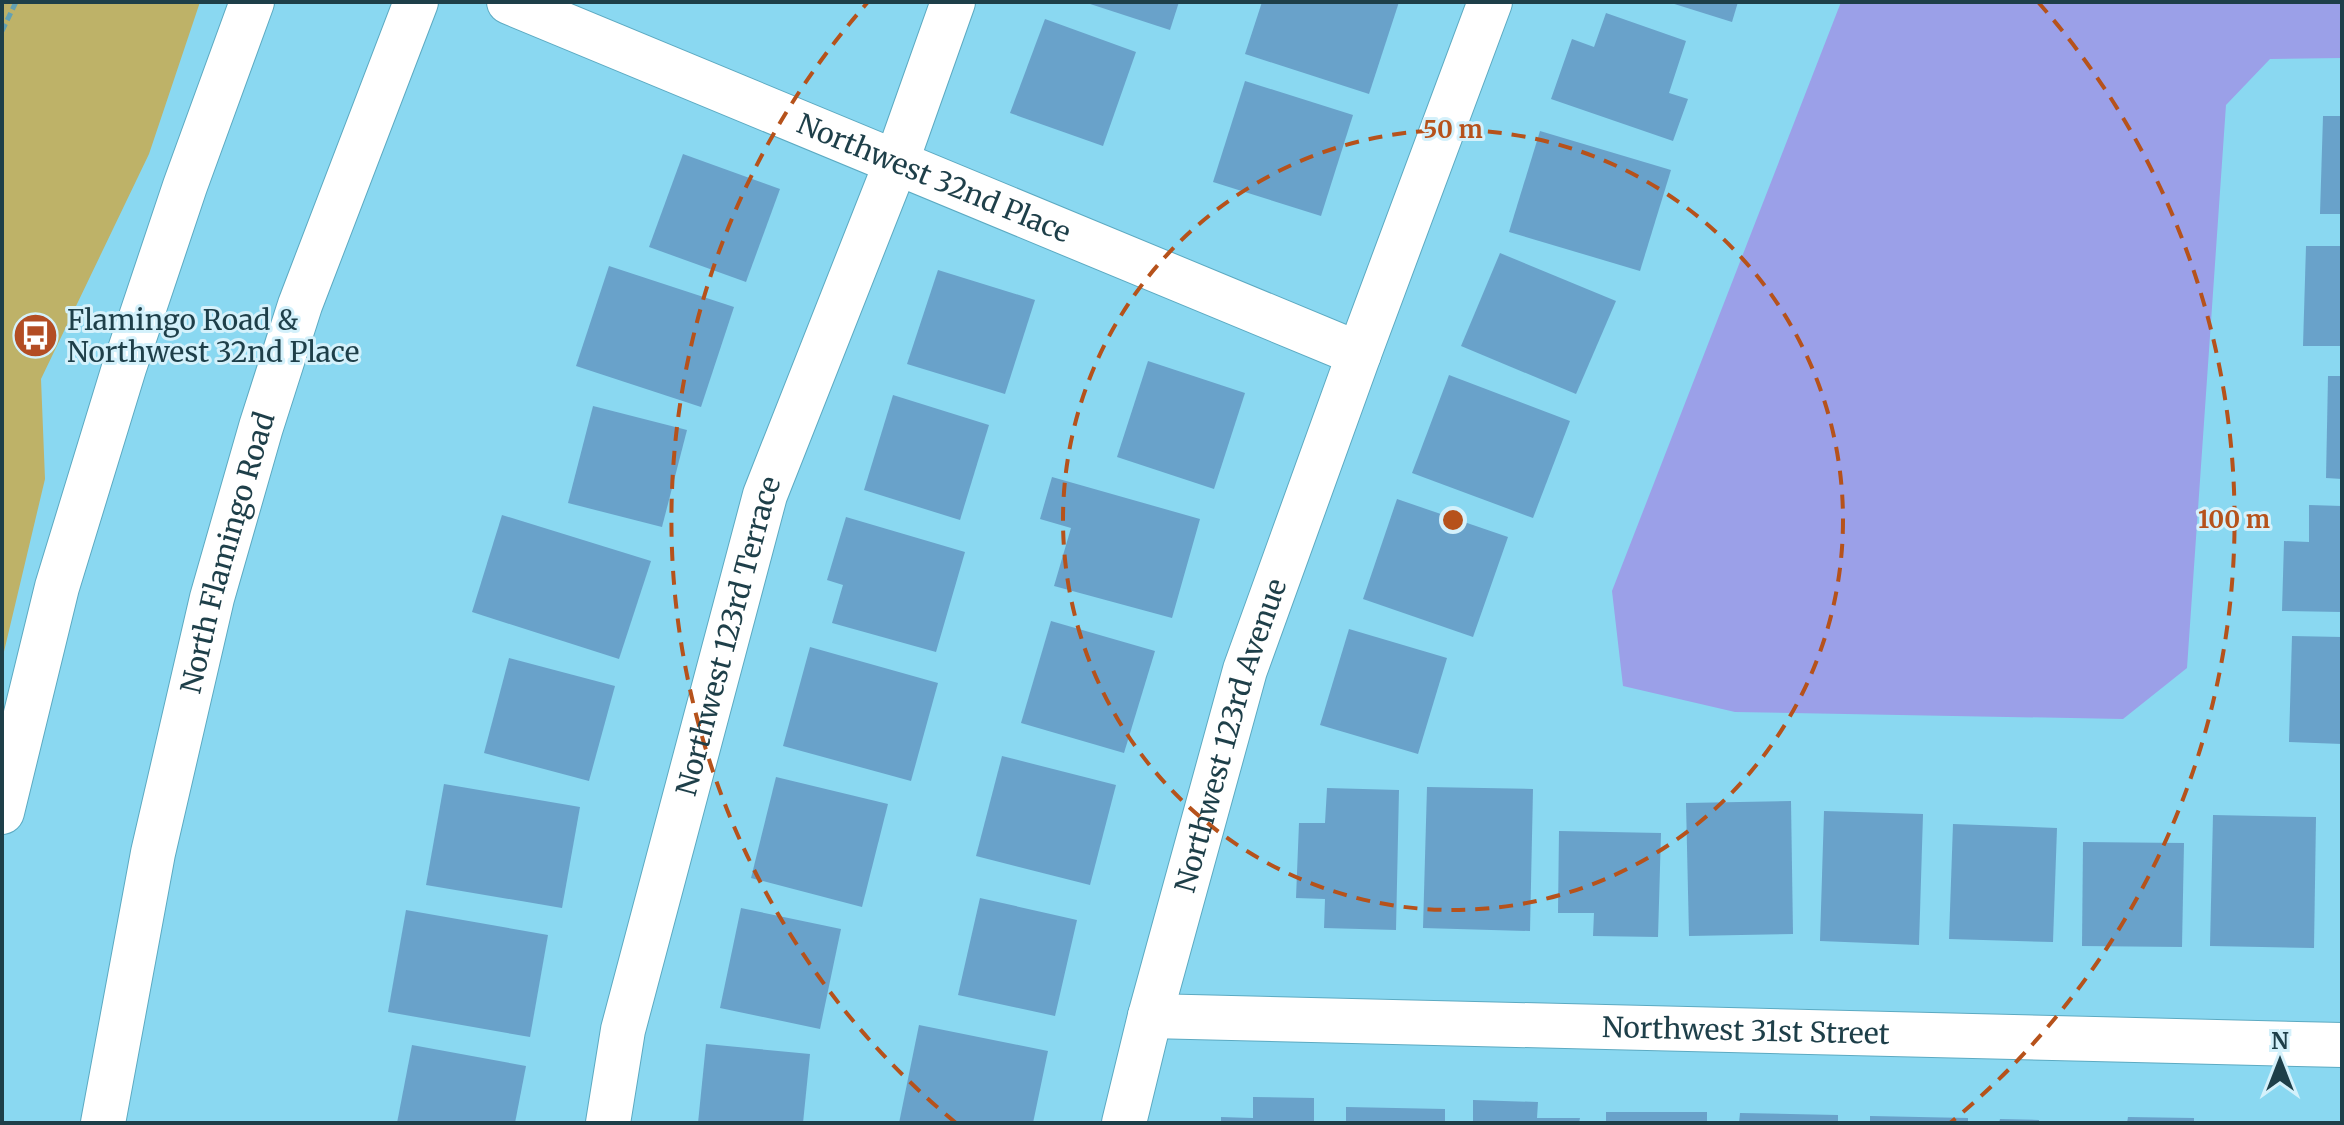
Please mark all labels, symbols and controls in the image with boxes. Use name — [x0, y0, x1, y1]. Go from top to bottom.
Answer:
street label: Northwest 32nd Place — [792, 105, 1076, 251]
text: 50 m — [1423, 114, 1483, 145]
place label: Flamingo Road & Northwest 32nd Place — [67, 302, 359, 370]
bus stop icon: Flamingo Road & Northwest 32nd Place — [12, 312, 60, 360]
street label: North Flamingo Road — [173, 407, 283, 697]
street label: Northwest 123rd Terrace — [668, 471, 789, 800]
text: 100 m — [2198, 504, 2270, 535]
centre of rings — [1439, 506, 1467, 534]
street label: Northwest 123rd Avenue — [1167, 574, 1294, 896]
street label: Northwest 31st Street — [1602, 1009, 1890, 1052]
north arrow — [2240, 1021, 2320, 1101]
text: N — [2271, 1027, 2289, 1055]

